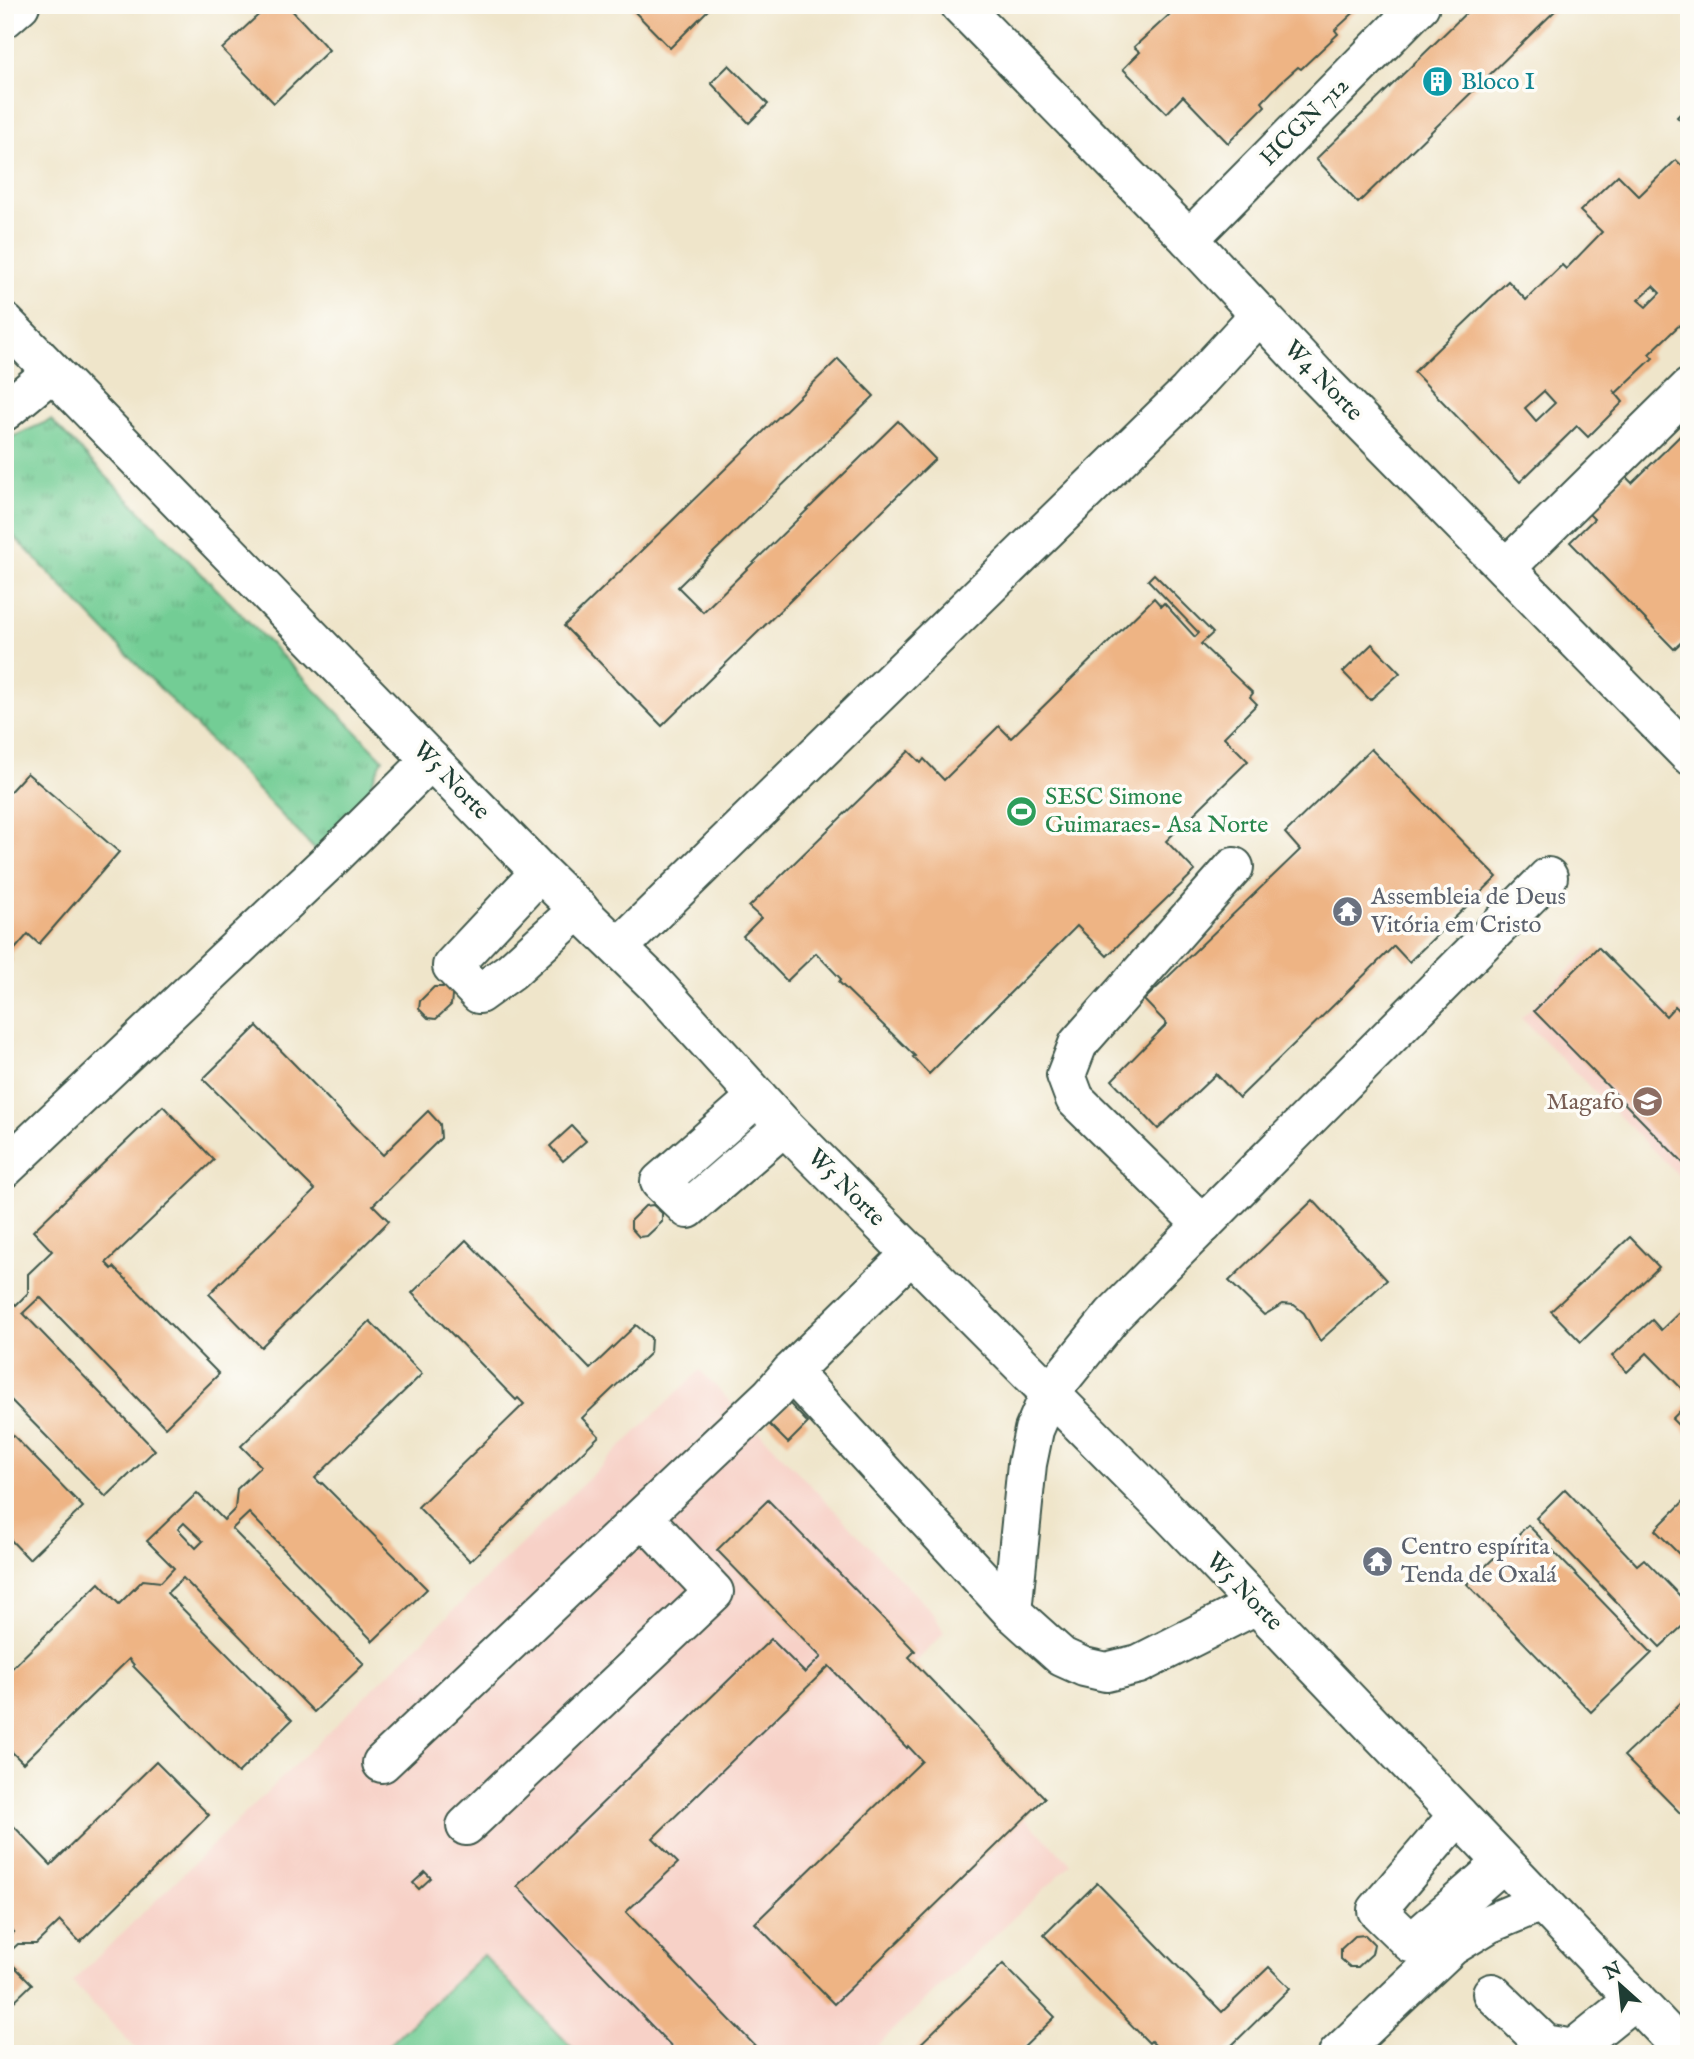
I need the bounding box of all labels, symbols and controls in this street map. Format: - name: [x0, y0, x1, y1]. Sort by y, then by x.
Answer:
- building icon: Bloco I: [1421, 65, 1455, 99]
- place label: Bloco I: [1461, 67, 1535, 98]
- street label: HCGN 712: [1254, 71, 1356, 173]
- street label: W4 Norte: [1277, 334, 1369, 428]
- street label: W5 Norte: [406, 735, 496, 827]
- place label: SESC Simone Guimaraes- Asa Norte: [1045, 782, 1268, 841]
- sports icon: SESC Simone Guimaraes- Asa Norte: [1005, 794, 1039, 828]
- place label: Assembleia de Deus Vitória em Cristo: [1370, 882, 1566, 941]
- temple icon: Assembleia de Deus Vitória em Cristo: [1331, 894, 1365, 928]
- school or university icon: Magafo: [1630, 1085, 1664, 1119]
- place label: Magafo: [1546, 1087, 1624, 1118]
- street label: W5 Norte: [800, 1142, 892, 1234]
- place label: Centro espírita Tenda de Oxalá: [1401, 1532, 1557, 1591]
- temple icon: Centro espírita Tenda de Oxalá: [1361, 1544, 1395, 1578]
- street label: W5 Norte: [1199, 1546, 1289, 1638]
- north arrow: [1586, 1951, 1656, 2021]
- text: N: [1600, 1957, 1626, 1987]

